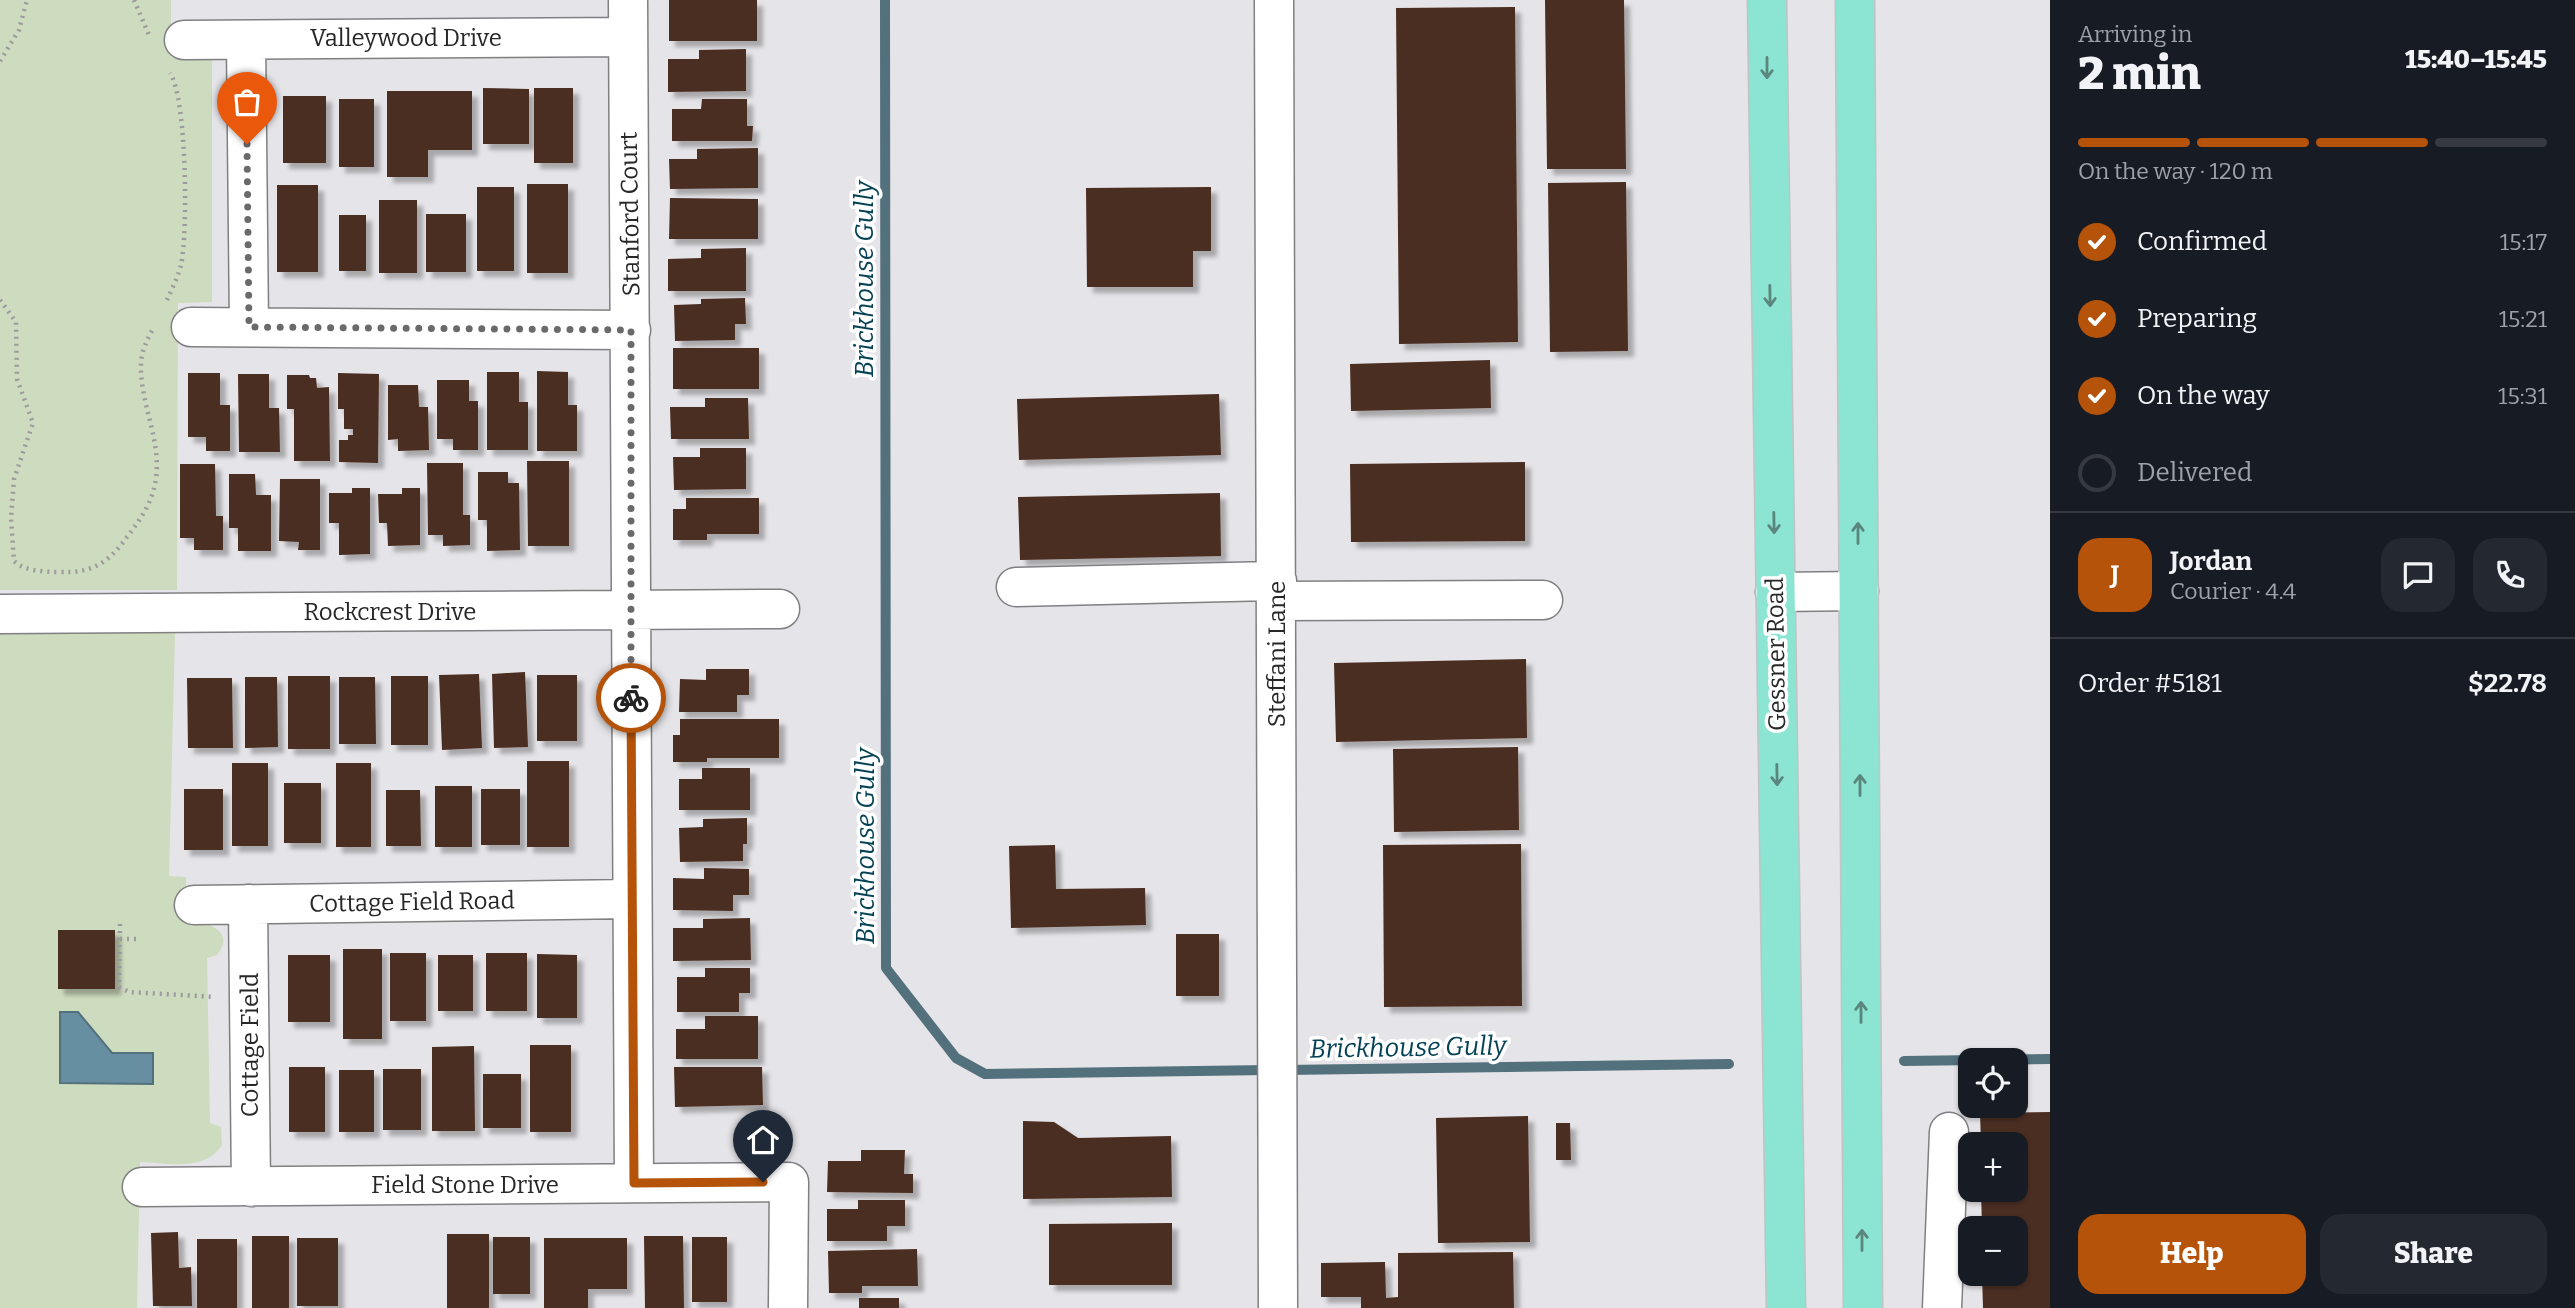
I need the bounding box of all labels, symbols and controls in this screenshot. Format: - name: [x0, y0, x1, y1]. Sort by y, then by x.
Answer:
- text: Arriving in: [2078, 20, 2192, 48]
- street label: Valleywood Drive: [310, 24, 502, 52]
- text: 15:40–15:45: [2405, 44, 2547, 75]
- text: 2 min: [2078, 46, 2201, 101]
- one-way arrow: [1760, 56, 1774, 79]
- pin: [217, 72, 277, 144]
- icon: bag: [228, 83, 266, 121]
- street label: Stanford Court: [615, 131, 645, 297]
- text: On the way · 120 m: [2078, 157, 2273, 185]
- water label: Brickhouse Gully: [849, 179, 880, 377]
- icon: check: [2078, 223, 2116, 261]
- text: Confirmed: [2137, 226, 2267, 257]
- text: 15:17: [2500, 228, 2547, 256]
- one-way arrow: [1763, 284, 1777, 307]
- icon: check: [2078, 300, 2116, 338]
- text: Preparing: [2137, 303, 2257, 334]
- text: 15:21: [2499, 305, 2547, 333]
- icon: check: [2078, 377, 2116, 415]
- text: On the way: [2137, 380, 2270, 411]
- text: 15:31: [2498, 382, 2547, 410]
- text: Delivered: [2137, 457, 2252, 488]
- one-way arrow: [1767, 511, 1780, 534]
- one-way arrow: [1851, 522, 1865, 545]
- button: chat: [2381, 538, 2455, 612]
- button: phone: [2473, 538, 2547, 612]
- text: Jordan: [2170, 546, 2252, 577]
- text: J: [2111, 560, 2119, 591]
- street label: Gessner Road: [1761, 577, 1791, 731]
- text: Courier · 4.4: [2170, 577, 2296, 605]
- street label: Steffani Lane: [1263, 581, 1291, 727]
- street label: Rockcrest Drive: [304, 598, 477, 626]
- courier: [596, 663, 666, 733]
- text: Order #5181: [2078, 668, 2222, 699]
- text: $22.78: [2468, 668, 2547, 699]
- icon: bike: [612, 679, 650, 717]
- water label: Brickhouse Gully: [850, 746, 881, 944]
- one-way arrow: [1771, 763, 1784, 786]
- one-way arrow: [1853, 774, 1867, 797]
- street label: Cottage Field Road: [309, 886, 515, 918]
- street label: Cottage Field: [236, 973, 264, 1117]
- one-way arrow: [1854, 1001, 1868, 1024]
- water label: Brickhouse Gully: [1309, 1030, 1508, 1065]
- map controls: [1958, 1048, 2028, 1286]
- button: locate: [1958, 1048, 2028, 1118]
- pin: [733, 1110, 793, 1182]
- icon: home: [744, 1121, 782, 1159]
- button: +: [1958, 1132, 2028, 1202]
- street label: Field Stone Drive: [371, 1171, 559, 1199]
- button: Help: [2078, 1214, 2306, 1294]
- button: Share: [2320, 1214, 2547, 1294]
- button: −: [1958, 1216, 2028, 1286]
- one-way arrow: [1855, 1229, 1869, 1252]

